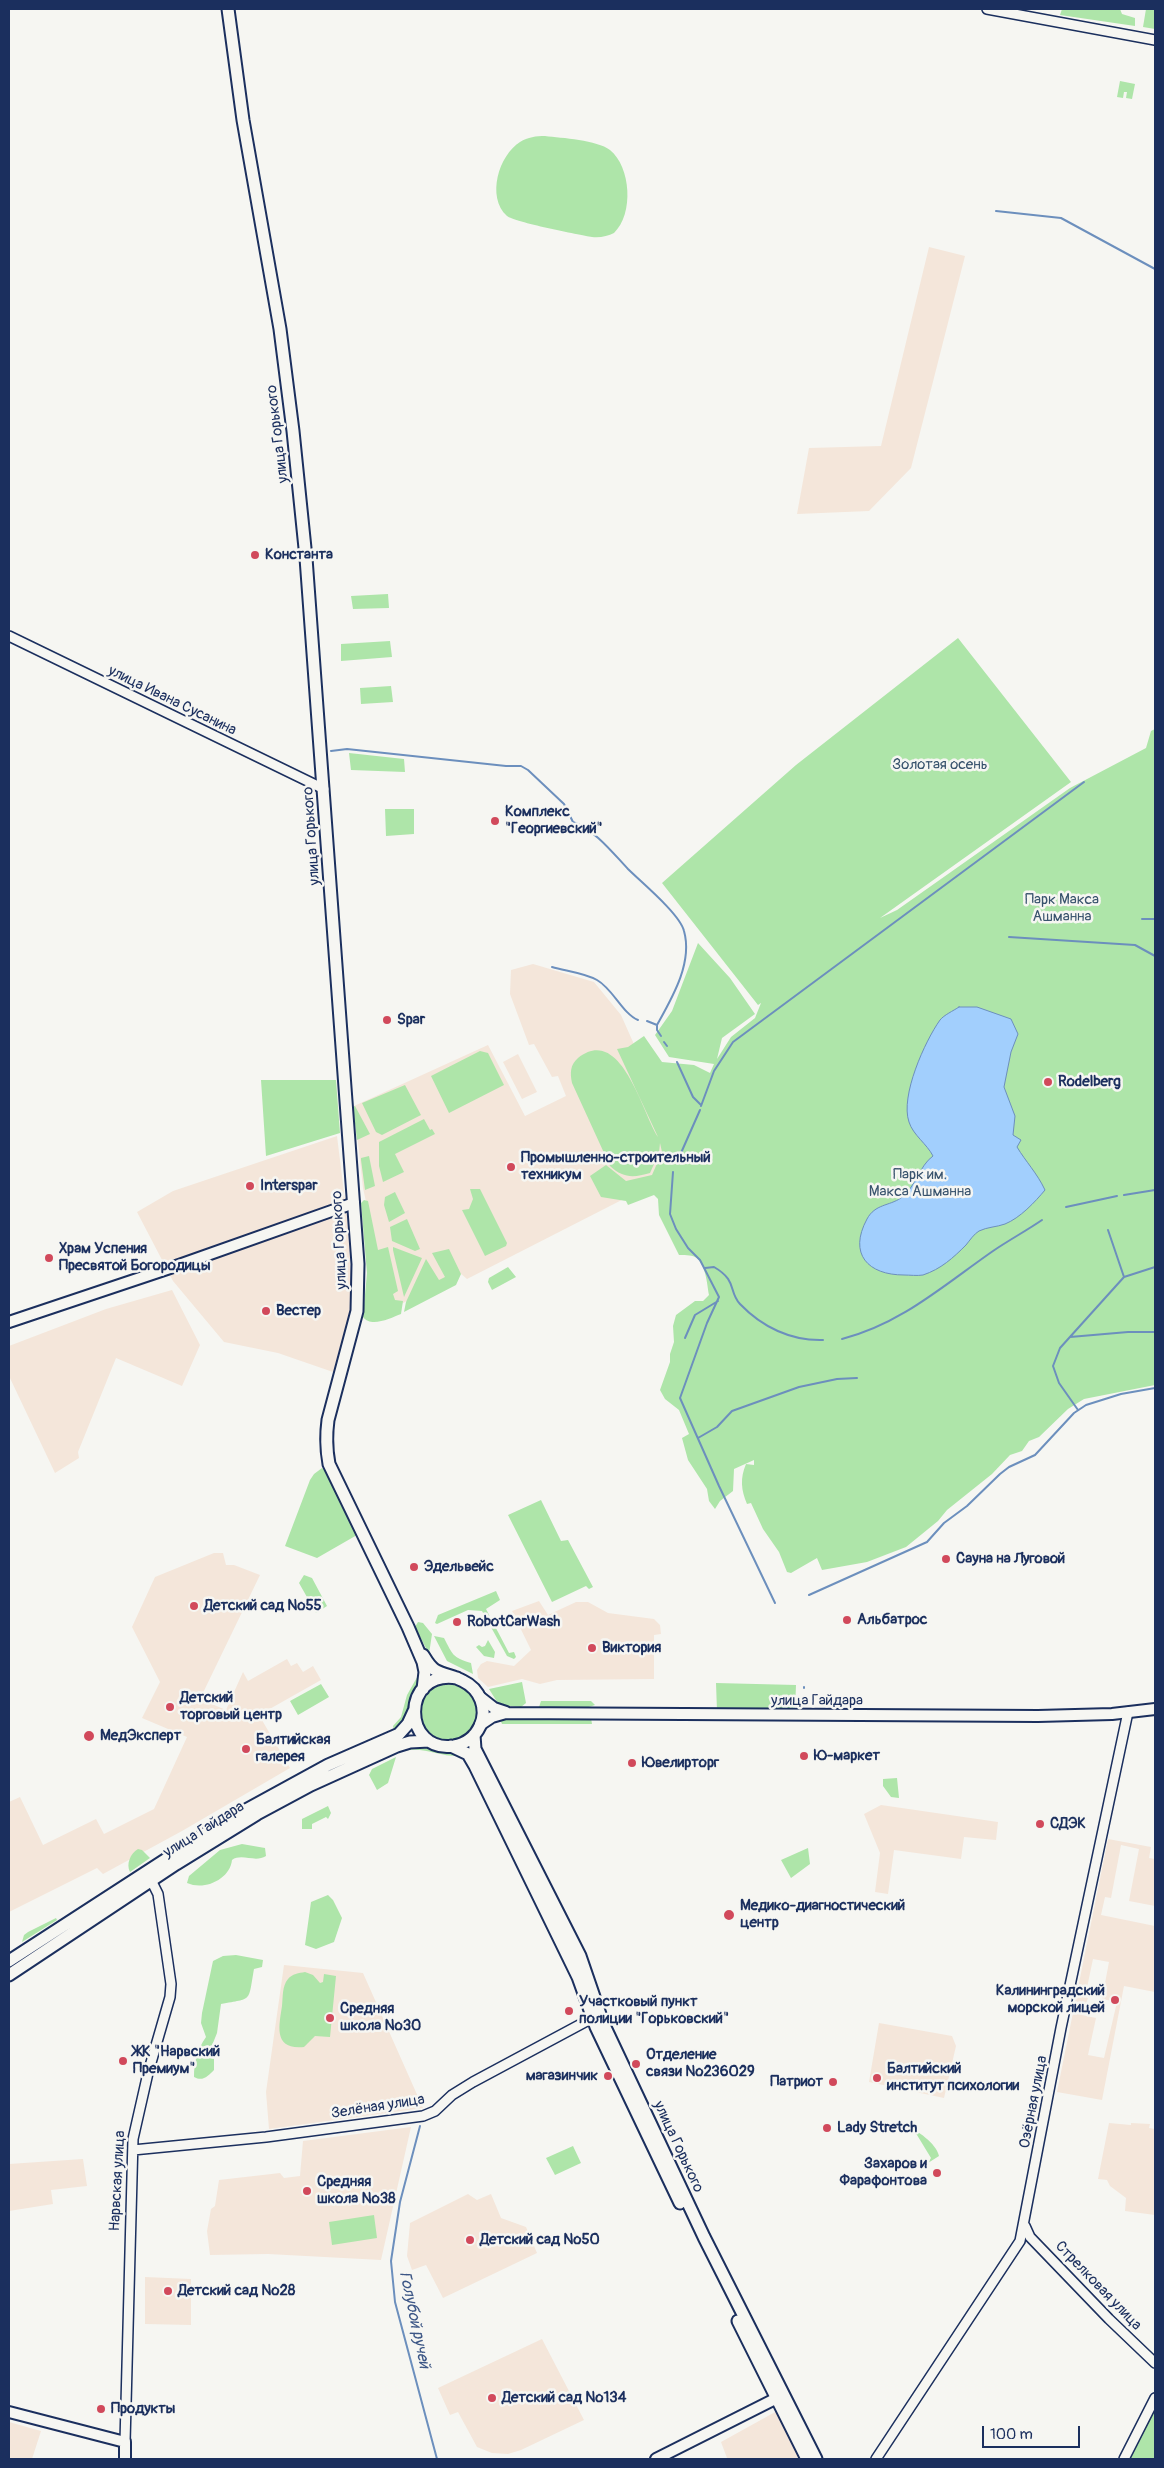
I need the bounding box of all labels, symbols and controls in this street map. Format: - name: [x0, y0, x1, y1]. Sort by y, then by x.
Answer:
- street label: улица Горького: [263, 384, 293, 484]
- place label: Константа: [265, 546, 333, 564]
- marker: Константа: [249, 549, 261, 561]
- street label: улица Ивана Сусанина: [105, 662, 239, 740]
- park label: Золотая осень: [892, 756, 988, 774]
- street label: улица Горького: [300, 786, 324, 886]
- place label: Комплекс "Георгиевский": [505, 803, 603, 838]
- marker: Комплекс "Георгиевский": [489, 815, 501, 827]
- park label: Парк Макса Ашманна: [1025, 891, 1099, 926]
- place label: Spar: [397, 1011, 425, 1029]
- marker: Spar: [381, 1014, 393, 1026]
- place label: Rodelberg: [1058, 1073, 1121, 1091]
- marker: Rodelberg: [1042, 1076, 1054, 1088]
- place label: Промышленно-строительный техникум: [521, 1149, 711, 1184]
- marker: Промышленно-строительный техникум: [505, 1161, 517, 1173]
- park label: Парк им. Макса Ашманна: [869, 1166, 971, 1201]
- place label: Interspar: [260, 1177, 317, 1195]
- marker: Interspar: [244, 1180, 256, 1192]
- street label: улица Горького: [328, 1190, 352, 1290]
- place label: Храм Успения Пресвятой Богородицы: [59, 1240, 211, 1275]
- marker: Храм Успения Пресвятой Богородицы: [43, 1252, 55, 1264]
- place label: Вестер: [276, 1302, 321, 1320]
- marker: Вестер: [260, 1305, 272, 1317]
- place label: Сауна на Луговой: [956, 1550, 1065, 1568]
- marker: Сауна на Луговой: [940, 1553, 952, 1565]
- place label: Эдельвейс: [424, 1558, 494, 1576]
- marker: Эдельвейс: [408, 1561, 420, 1573]
- place label: Детский сад №55: [204, 1597, 322, 1615]
- marker: Детский сад №55: [188, 1600, 200, 1612]
- place label: Альбатрос: [857, 1611, 927, 1629]
- place label: RobotCarWash: [467, 1613, 560, 1631]
- marker: Альбатрос: [841, 1614, 853, 1626]
- marker: RobotCarWash: [451, 1616, 463, 1628]
- place label: Виктория: [602, 1639, 661, 1657]
- marker: Виктория: [586, 1642, 598, 1654]
- place label: Детский торговый центр: [180, 1689, 282, 1724]
- street label: улица Гайдара: [771, 1692, 863, 1710]
- marker: Детский торговый центр: [164, 1701, 176, 1713]
- place label: МедЭксперт: [100, 1727, 181, 1745]
- marker: МедЭксперт: [82, 1729, 96, 1743]
- place label: Балтийская галерея: [256, 1731, 331, 1766]
- marker: Балтийская галерея: [240, 1743, 252, 1755]
- place label: Ю-маркет: [814, 1747, 880, 1765]
- marker: Ю-маркет: [798, 1750, 810, 1762]
- place label: Ювелирторг: [642, 1754, 719, 1772]
- marker: Ювелирторг: [626, 1757, 638, 1769]
- street label: улица Гайдара: [160, 1798, 248, 1862]
- place label: СДЭК: [1050, 1815, 1086, 1833]
- marker: СДЭК: [1034, 1818, 1046, 1830]
- place label: Медико-диагностический центр: [740, 1897, 905, 1932]
- marker: Медико-диагностический центр: [722, 1908, 736, 1922]
- place label: Калининградский морской лицей: [996, 1982, 1105, 2017]
- place label: Участковый пункт полиции "Горьковский": [579, 1993, 729, 2028]
- marker: Калининградский морской лицей: [1109, 1994, 1121, 2006]
- place label: Средняя школа №30: [340, 2000, 421, 2035]
- marker: Участковый пункт полиции "Горьковский": [563, 2005, 575, 2017]
- marker: Средняя школа №30: [324, 2012, 336, 2024]
- place label: ЖК "Нарвский Премиум": [133, 2043, 220, 2078]
- place label: Отделение связи №236029: [646, 2046, 755, 2081]
- street label: Озёрная улица: [1016, 2054, 1052, 2150]
- marker: ЖК "Нарвский Премиум": [117, 2055, 129, 2067]
- marker: Отделение связи №236029: [630, 2058, 642, 2070]
- place label: Балтийский институт психологии: [887, 2060, 1019, 2095]
- place label: магазинчик: [526, 2067, 598, 2085]
- marker: магазинчик: [602, 2070, 614, 2082]
- marker: Балтийский институт психологии: [871, 2072, 883, 2084]
- place label: Патриот: [770, 2073, 823, 2091]
- marker: Патриот: [827, 2076, 839, 2088]
- street label: Зелёная улица: [330, 2091, 426, 2123]
- street label: улица Горького: [649, 2098, 707, 2196]
- place label: Lady Stretch: [837, 2119, 917, 2137]
- marker: Lady Stretch: [821, 2122, 833, 2134]
- street label: Нарвская улица: [106, 2130, 130, 2232]
- place label: Захаров и Фарафонтова: [840, 2155, 927, 2190]
- marker: Захаров и Фарафонтова: [931, 2167, 943, 2179]
- place label: Средняя школа №38: [317, 2173, 396, 2208]
- marker: Средняя школа №38: [301, 2185, 313, 2197]
- place label: Детский сад №50: [480, 2231, 600, 2249]
- marker: Детский сад №50: [464, 2234, 476, 2246]
- street label: Стрелковая улица: [1051, 2238, 1145, 2334]
- water label: Голубой ручей: [394, 2270, 434, 2370]
- place label: Детский сад №28: [178, 2282, 295, 2300]
- marker: Детский сад №28: [162, 2285, 174, 2297]
- place label: Детский сад №134: [502, 2389, 626, 2407]
- marker: Детский сад №134: [486, 2392, 498, 2404]
- place label: Продукты: [111, 2400, 175, 2418]
- marker: Продукты: [95, 2403, 107, 2415]
- scale bar: [984, 2416, 1082, 2448]
- text: 100 m: [990, 2425, 1033, 2444]

